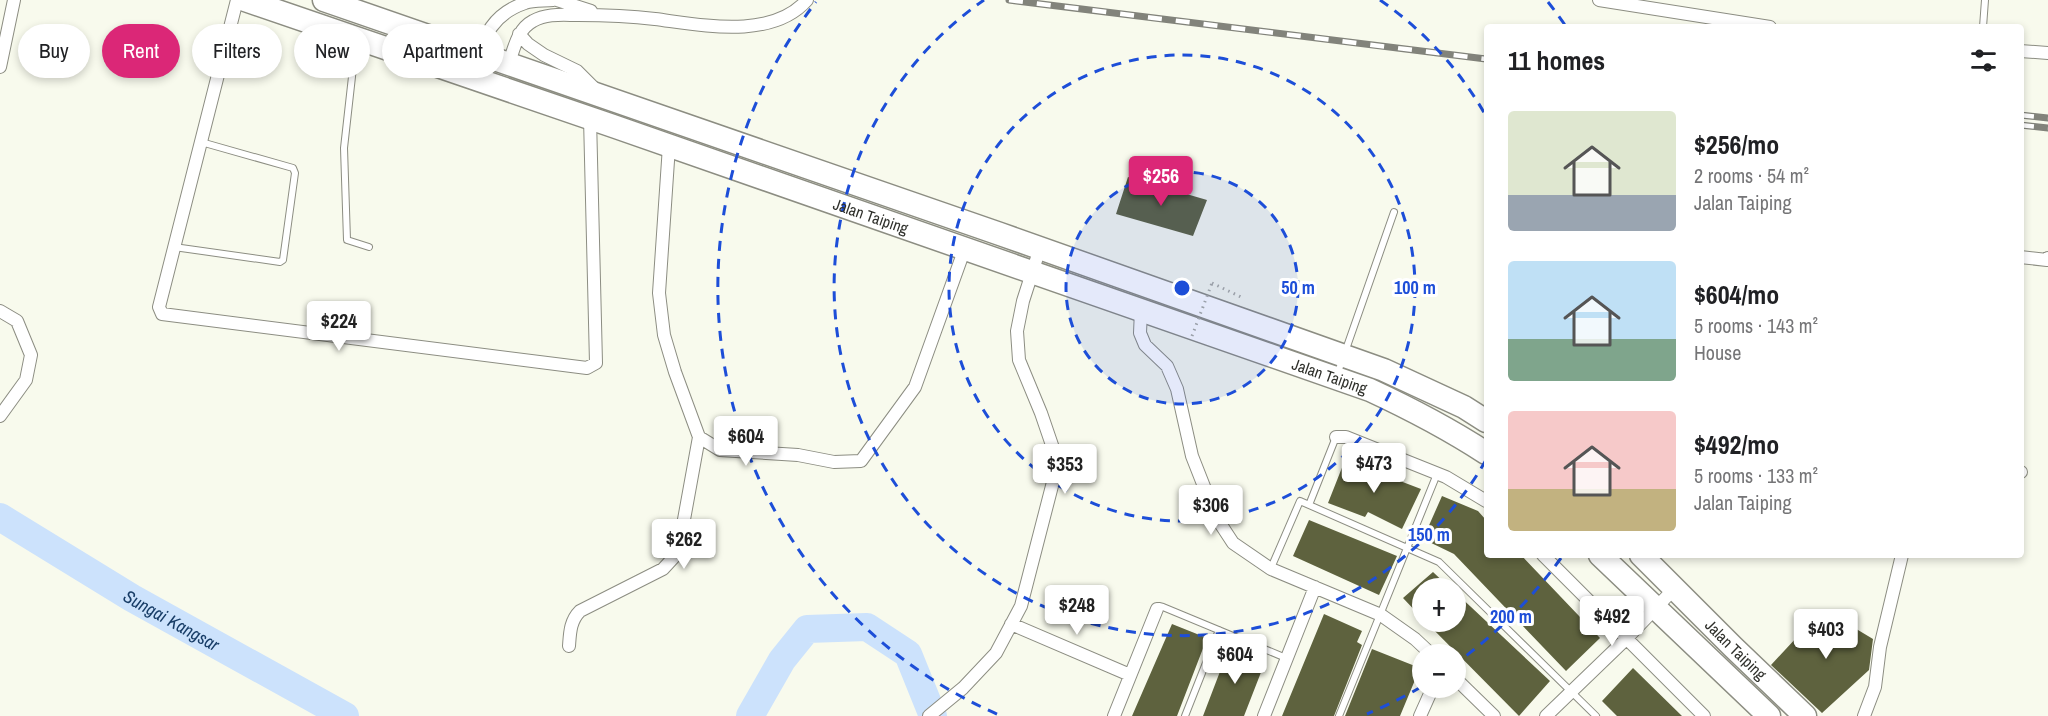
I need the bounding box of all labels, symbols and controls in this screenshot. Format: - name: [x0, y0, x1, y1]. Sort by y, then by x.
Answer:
- chip: Buy: [18, 24, 90, 78]
- chip: Rent: [102, 24, 180, 78]
- chip: Filters: [192, 24, 282, 78]
- chip: New: [294, 24, 370, 78]
- chip: Apartment: [382, 24, 504, 78]
- text: 11 homes: [1508, 43, 1605, 78]
- icon: filters: [1967, 44, 2000, 77]
- text: $256/mo: [1694, 127, 1779, 162]
- icon: home: [1556, 135, 1628, 207]
- pin: $256: [1125, 156, 1197, 207]
- text: $256: [1143, 162, 1179, 189]
- text: 2 rooms · 54 m²: [1694, 162, 1809, 189]
- text: Jalan Taiping: [1694, 189, 1792, 216]
- street label: Jalan Taiping: [830, 193, 912, 239]
- text: 50 m: [1281, 275, 1315, 300]
- text: 100 m: [1394, 275, 1436, 300]
- text: $604/mo: [1694, 277, 1779, 312]
- centre of rings: [1172, 278, 1192, 298]
- icon: home: [1556, 285, 1628, 357]
- pin: $224: [303, 301, 375, 352]
- text: $224: [321, 307, 357, 334]
- text: 5 rooms · 143 m²: [1694, 312, 1818, 339]
- text: House: [1694, 339, 1741, 366]
- street label: Jalan Taiping: [1289, 353, 1371, 399]
- pin: $604: [710, 416, 782, 467]
- text: $604: [728, 422, 764, 449]
- text: $492/mo: [1694, 427, 1779, 462]
- icon: home: [1556, 435, 1628, 507]
- pin: $473: [1338, 443, 1410, 494]
- pin: $353: [1029, 444, 1101, 495]
- text: $473: [1356, 449, 1392, 476]
- text: $353: [1047, 450, 1083, 477]
- text: 5 rooms · 133 m²: [1694, 462, 1818, 489]
- pin: $306: [1175, 485, 1247, 536]
- text: Jalan Taiping: [1694, 489, 1792, 516]
- text: $306: [1193, 491, 1229, 518]
- pin: $262: [648, 519, 720, 570]
- text: 150 m: [1408, 522, 1450, 547]
- text: $262: [666, 525, 702, 552]
- map controls: [1412, 578, 1466, 698]
- button: +: [1412, 578, 1466, 632]
- water label: Sungai Kangsar: [119, 583, 225, 657]
- pin: $248: [1041, 585, 1113, 636]
- text: $248: [1059, 591, 1095, 618]
- pin: $492: [1576, 596, 1648, 647]
- text: $492: [1594, 602, 1630, 629]
- text: 200 m: [1490, 604, 1532, 629]
- pin: $403: [1790, 609, 1862, 660]
- street label: Jalan Taiping: [1700, 614, 1772, 685]
- text: $403: [1808, 615, 1844, 642]
- pin: $604: [1199, 634, 1271, 685]
- text: $604: [1217, 640, 1253, 667]
- button: −: [1412, 644, 1466, 698]

